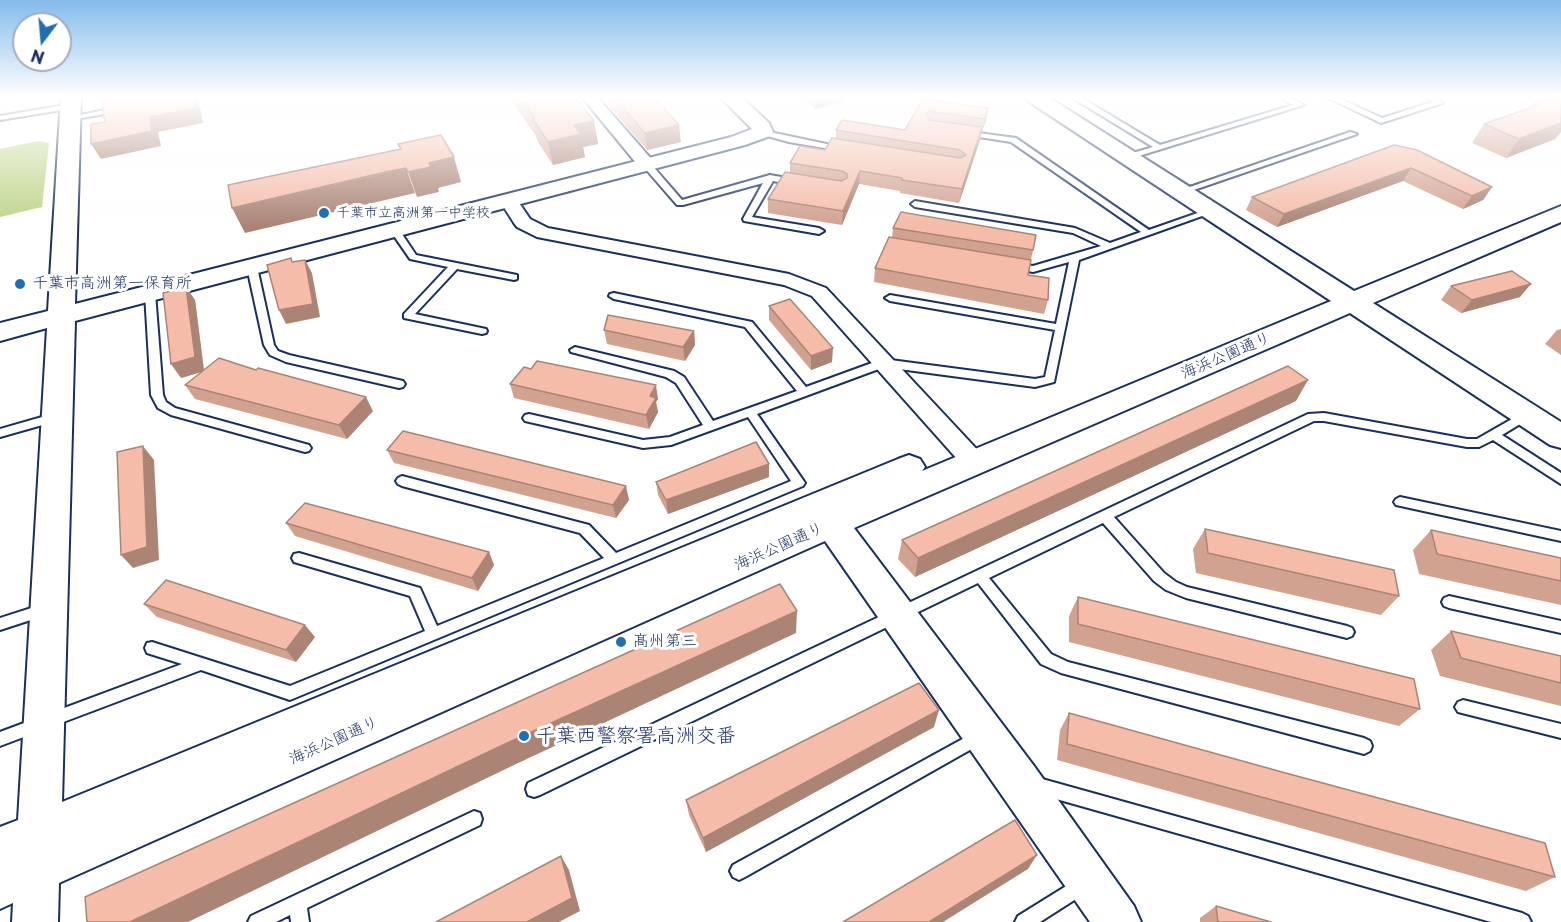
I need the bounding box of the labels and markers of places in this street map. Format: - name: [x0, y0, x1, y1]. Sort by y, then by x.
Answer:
- place label: 千葉市立高洲第一中学校: [336, 205, 490, 221]
- marker: 千葉市立高洲第一中学校: [317, 206, 331, 220]
- place label: 千葉市高洲第一保育所: [32, 274, 192, 294]
- marker: 千葉市高洲第一保育所: [13, 277, 27, 291]
- place label: 髙州第三: [633, 632, 697, 652]
- marker: 髙州第三: [614, 635, 628, 649]
- place label: 千葉西警察署高洲交番: [536, 724, 736, 748]
- marker: 千葉西警察署高洲交番: [517, 729, 531, 743]

